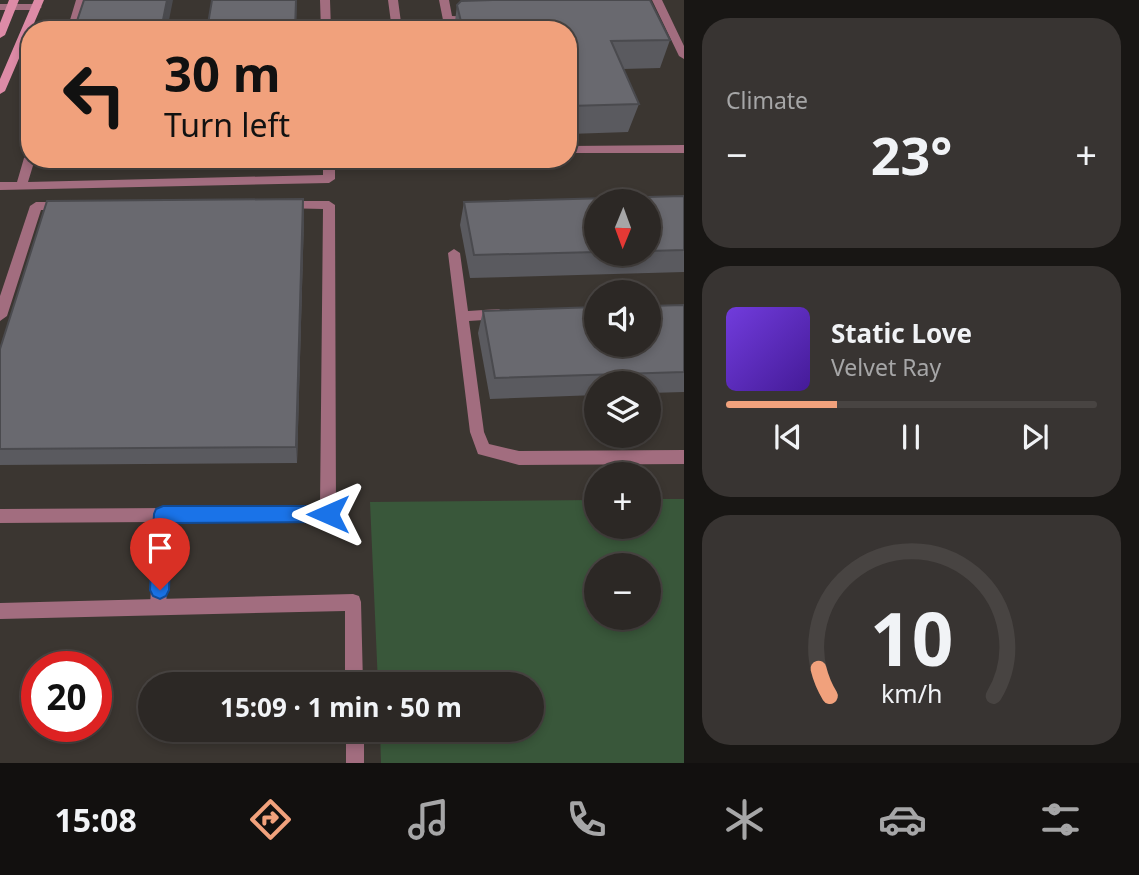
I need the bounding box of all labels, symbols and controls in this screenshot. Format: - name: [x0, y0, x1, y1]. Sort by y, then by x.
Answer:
- text: 30 m: [164, 40, 281, 106]
- icon: left: [49, 49, 140, 140]
- text: Climate: [726, 84, 808, 116]
- text: Turn left: [164, 103, 290, 146]
- text: 23°: [871, 119, 952, 190]
- text: −: [726, 128, 748, 180]
- text: +: [1075, 128, 1097, 180]
- north arrow: [584, 189, 662, 266]
- map controls: [584, 189, 661, 630]
- button: sound: [584, 280, 661, 357]
- text: Static Love: [831, 315, 972, 351]
- text: Velvet Ray: [831, 351, 941, 383]
- button: layers: [584, 371, 661, 448]
- icon: previous: [769, 418, 807, 456]
- icon: pause: [892, 418, 930, 456]
- icon: next: [1016, 418, 1054, 456]
- button: +: [584, 462, 661, 539]
- position arrow: [291, 477, 365, 551]
- pin: [130, 518, 190, 590]
- icon: arrive: [141, 529, 179, 567]
- button: −: [584, 553, 661, 630]
- text: 10: [870, 588, 953, 687]
- speed limit sign: 20: [21, 651, 112, 742]
- text: km/h: [881, 676, 942, 710]
- text: 15:09 · 1 min · 50 m: [220, 689, 462, 725]
- icon: directions: [246, 795, 295, 844]
- icon: music: [404, 795, 453, 844]
- icon: phone: [562, 795, 611, 844]
- icon: climate: [720, 795, 769, 844]
- icon: car: [878, 795, 927, 844]
- icon: filters: [1036, 795, 1085, 844]
- text: 15:08: [54, 798, 137, 841]

